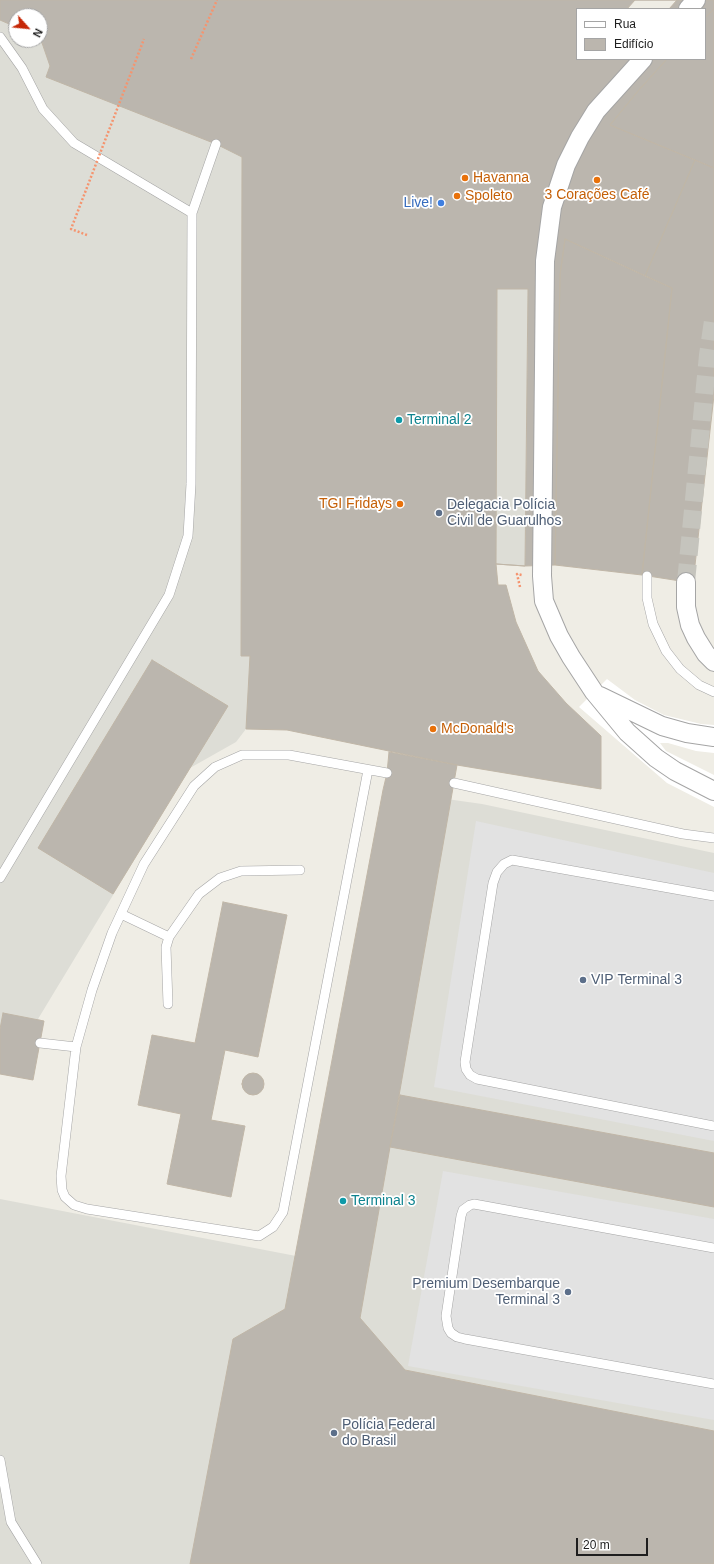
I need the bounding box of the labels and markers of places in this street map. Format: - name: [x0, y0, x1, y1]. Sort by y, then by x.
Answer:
- place label: Havanna: [473, 170, 529, 186]
- marker: Havanna: [460, 173, 470, 183]
- marker: 3 Corações Café: [592, 175, 602, 185]
- place label: 3 Corações Café: [544, 187, 650, 203]
- place label: Spoleto: [465, 188, 512, 204]
- marker: Spoleto: [452, 191, 462, 201]
- place label: Live!: [403, 195, 433, 211]
- marker: Live!: [436, 198, 446, 208]
- place label: Terminal 2: [407, 412, 472, 428]
- marker: Terminal 2: [394, 415, 404, 425]
- place label: TGI Fridays: [319, 496, 392, 512]
- place label: Delegacia Polícia Civil de Guarulhos: [447, 497, 561, 530]
- marker: TGI Fridays: [395, 499, 405, 509]
- marker: Delegacia Polícia Civil de Guarulhos: [434, 508, 444, 518]
- place label: McDonald's: [441, 721, 514, 737]
- marker: McDonald's: [428, 724, 438, 734]
- place label: VIP Terminal 3: [591, 972, 682, 988]
- marker: VIP Terminal 3: [578, 975, 588, 985]
- place label: Terminal 3: [351, 1193, 416, 1209]
- marker: Terminal 3: [338, 1196, 348, 1206]
- place label: Premium Desembarque Terminal 3: [412, 1276, 560, 1308]
- marker: Premium Desembarque Terminal 3: [563, 1287, 573, 1297]
- place label: Polícia Federal do Brasil: [342, 1417, 435, 1450]
- marker: Polícia Federal do Brasil: [329, 1428, 339, 1438]

